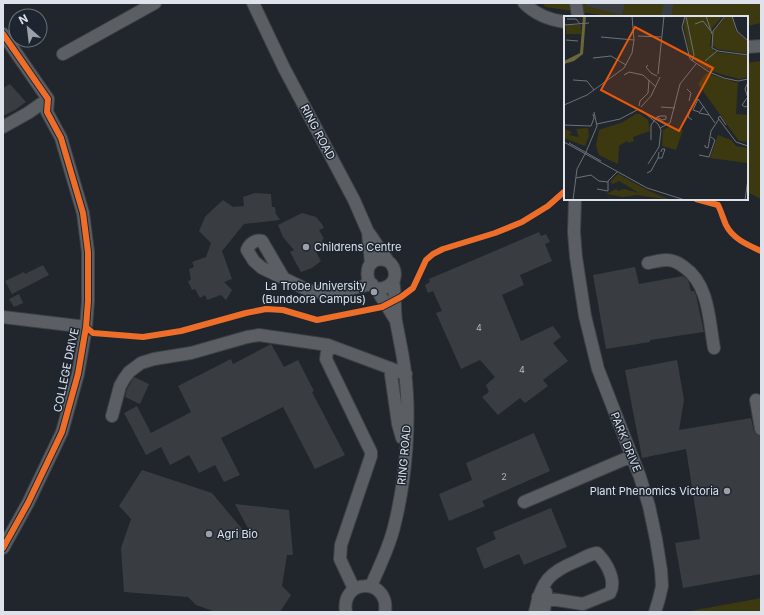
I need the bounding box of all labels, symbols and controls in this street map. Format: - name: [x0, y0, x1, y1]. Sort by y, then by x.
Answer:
- north arrow: [8, 8, 48, 48]
- text: N: [16, 11, 30, 27]
- inset map: [564, 16, 748, 200]
- street label: RING ROAD: [298, 102, 338, 162]
- place label: Childrens Centre: [314, 240, 401, 254]
- marker: Childrens Centre: [301, 242, 311, 252]
- place label: La Trobe University (Bundoora Campus): [262, 279, 366, 306]
- marker: La Trobe University (Bundoora Campus): [369, 287, 379, 297]
- house number: 4: [476, 322, 482, 333]
- street label: COLLEGE DRIVE: [50, 327, 82, 413]
- house number: 4: [519, 364, 525, 375]
- street label: PARK DRIVE: [608, 410, 644, 474]
- street label: RING ROAD: [394, 424, 414, 486]
- house number: 2: [501, 471, 507, 482]
- place label: Plant Phenomics Victoria: [590, 484, 719, 498]
- marker: Plant Phenomics Victoria: [722, 486, 732, 496]
- place label: Agri Bio: [217, 527, 258, 541]
- marker: Agri Bio: [204, 529, 214, 539]

